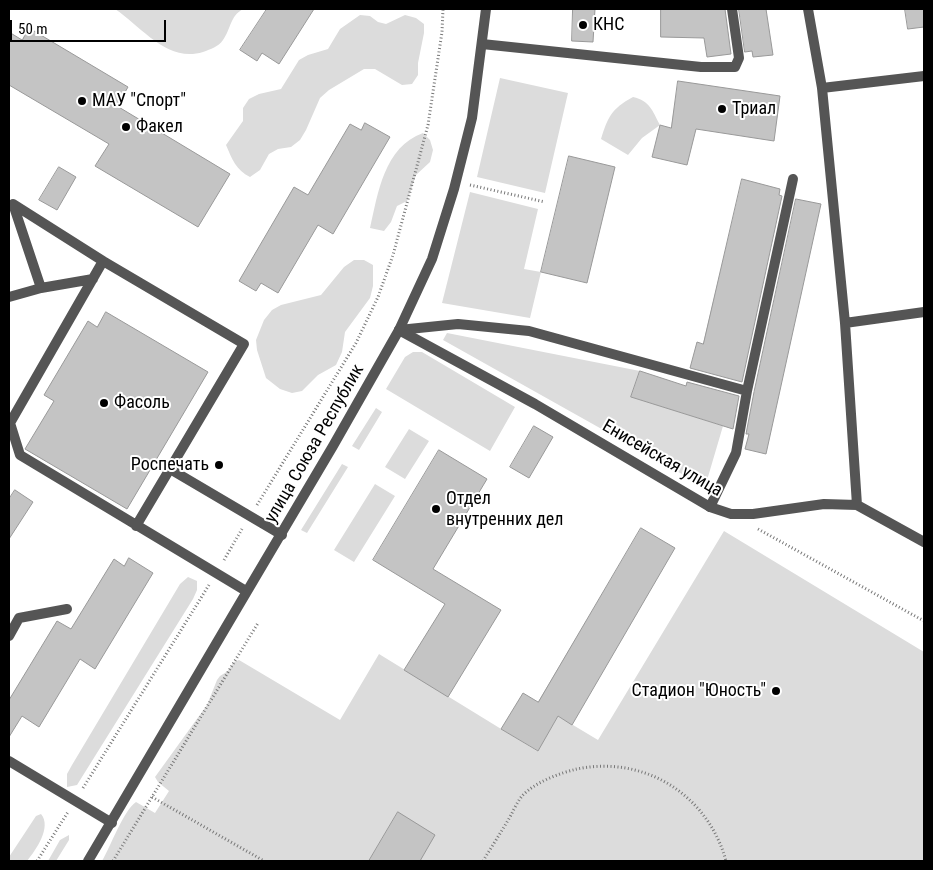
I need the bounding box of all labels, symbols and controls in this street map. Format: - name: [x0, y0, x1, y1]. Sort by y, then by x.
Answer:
- scale bar: [12, 10, 169, 42]
- place label: КНС: [593, 14, 624, 36]
- marker: КНС: [577, 19, 589, 31]
- text: 50 m: [18, 20, 48, 38]
- place label: МАУ "Спорт": [92, 90, 186, 112]
- marker: МАУ "Спорт": [76, 95, 88, 107]
- place label: Триал: [732, 98, 776, 120]
- marker: Триал: [716, 103, 728, 115]
- place label: Факел: [136, 116, 183, 138]
- marker: Факел: [120, 121, 132, 133]
- street label: улица Союза Республик: [261, 361, 369, 527]
- place label: Фасоль: [114, 392, 170, 414]
- marker: Фасоль: [98, 397, 110, 409]
- street label: Енисейская улица: [598, 416, 726, 502]
- place label: Роспечать: [131, 454, 209, 476]
- marker: Роспечать: [213, 459, 225, 471]
- place label: Отдел внутренних дел: [446, 488, 563, 530]
- marker: Отдел внутренних дел: [430, 503, 442, 515]
- place label: Стадион "Юность": [632, 680, 766, 702]
- marker: Стадион "Юность": [770, 685, 782, 697]

